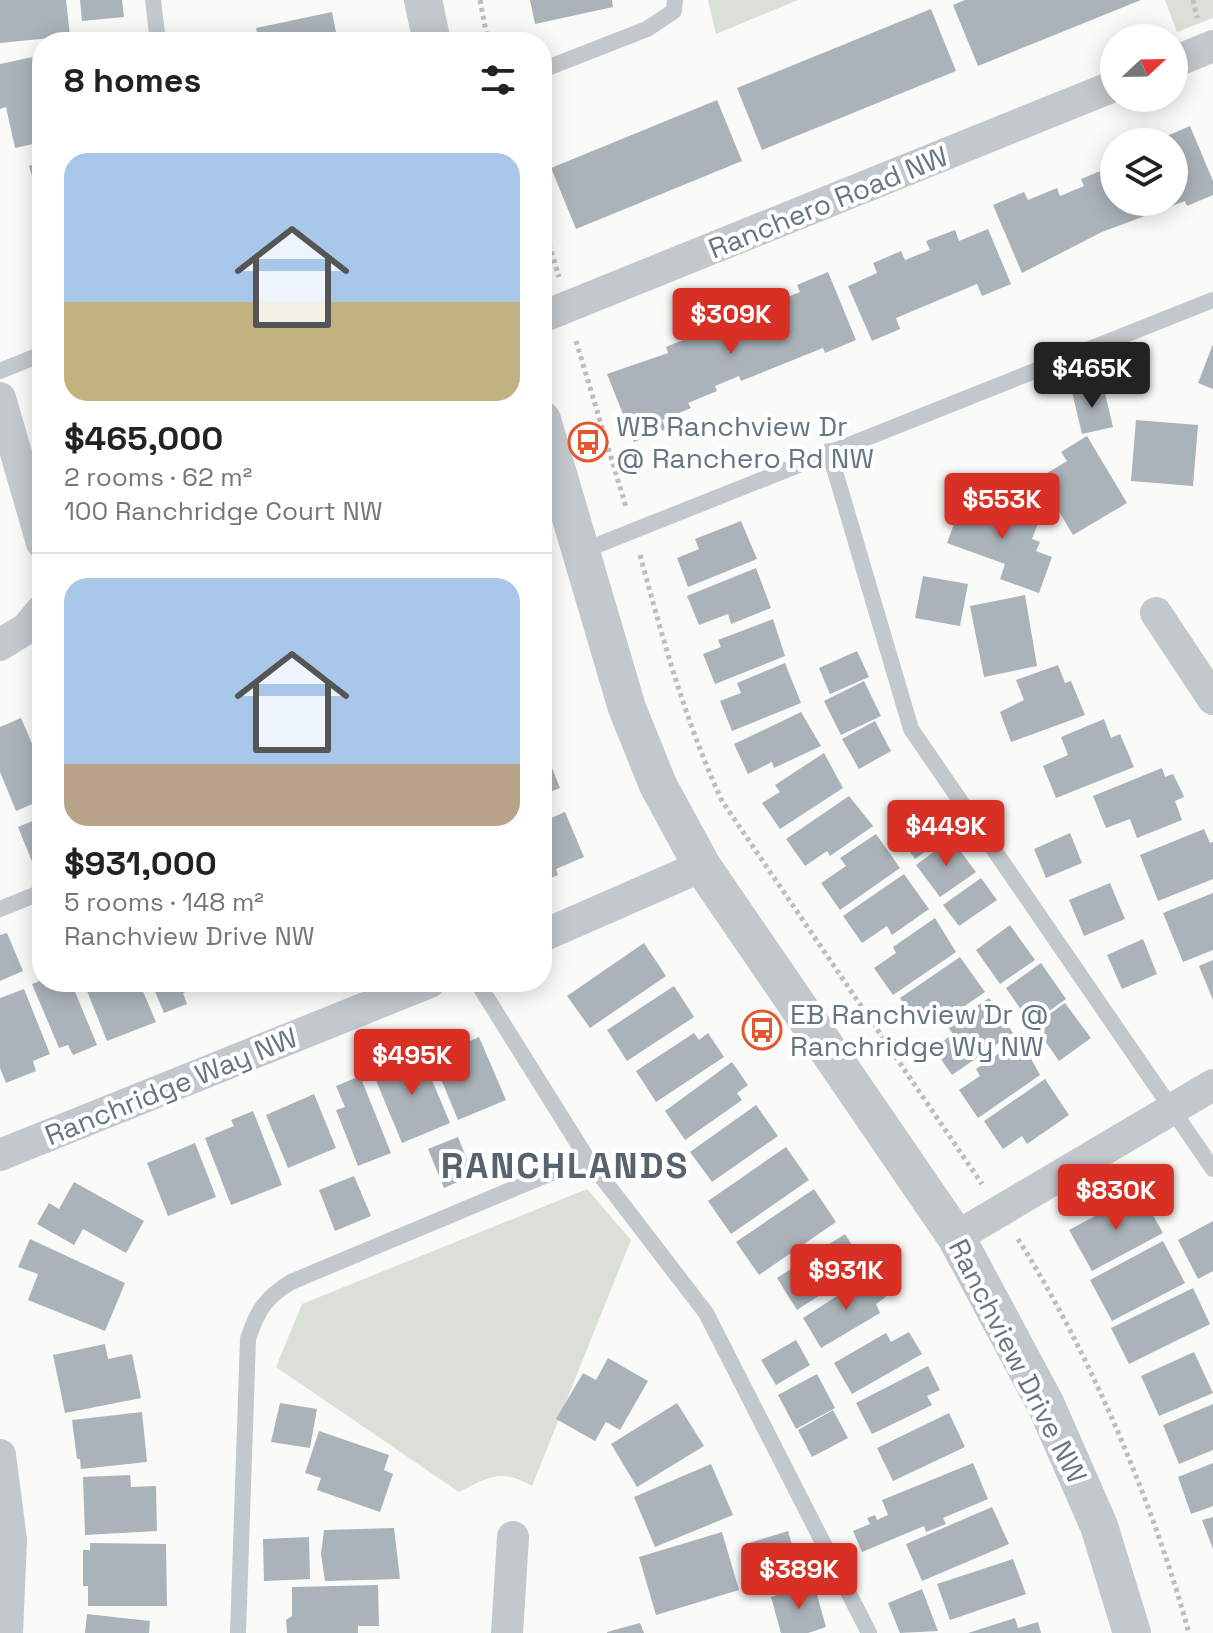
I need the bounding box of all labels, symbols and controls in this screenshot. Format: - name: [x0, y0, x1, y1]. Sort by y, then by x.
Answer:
- north arrow: [1100, 24, 1188, 112]
- map controls: [1100, 24, 1188, 216]
- icon: filters: [476, 58, 520, 102]
- text: 8 homes: [64, 59, 201, 102]
- button: layers: [1100, 128, 1188, 216]
- street label: Ranchero Road NW: [703, 138, 953, 266]
- icon: home: [220, 205, 364, 349]
- pin: $309K: [675, 288, 787, 356]
- text: $309K: [691, 297, 771, 331]
- pin: $465K: [1036, 342, 1148, 410]
- text: $465K: [1052, 351, 1132, 385]
- place label: WB Ranchview Dr @ Ranchero Rd NW: [616, 408, 874, 476]
- text: $465,000: [64, 417, 223, 460]
- bus stop icon: WB Ranchview Dr @ Ranchero Rd NW: [567, 421, 609, 463]
- text: 2 rooms · 62 m²: [64, 460, 252, 494]
- pin: $553K: [946, 473, 1058, 541]
- text: $553K: [962, 482, 1042, 516]
- text: 100 Ranchridge Court NW: [64, 494, 382, 528]
- icon: home: [220, 630, 364, 774]
- pin: $449K: [890, 800, 1002, 868]
- text: $449K: [905, 809, 987, 843]
- text: $931,000: [64, 842, 217, 885]
- text: 5 rooms · 148 m²: [64, 885, 264, 919]
- text: Ranchview Drive NW: [64, 919, 314, 953]
- place label: EB Ranchview Dr @ Ranchridge Wy NW: [790, 996, 1049, 1064]
- bus stop icon: EB Ranchview Dr @ Ranchridge Wy NW: [741, 1009, 783, 1051]
- street label: Ranchridge Way NW: [39, 1019, 303, 1153]
- pin: $495K: [356, 1029, 468, 1097]
- text: $495K: [372, 1038, 452, 1072]
- district label: RANCHLANDS: [441, 1143, 689, 1189]
- pin: $830K: [1060, 1164, 1172, 1232]
- text: $830K: [1076, 1173, 1156, 1207]
- street label: Ranchview Drive NW: [941, 1233, 1095, 1489]
- pin: $931K: [790, 1244, 902, 1312]
- text: $931K: [808, 1253, 884, 1287]
- pin: $389K: [743, 1543, 855, 1611]
- text: $389K: [759, 1552, 839, 1586]

